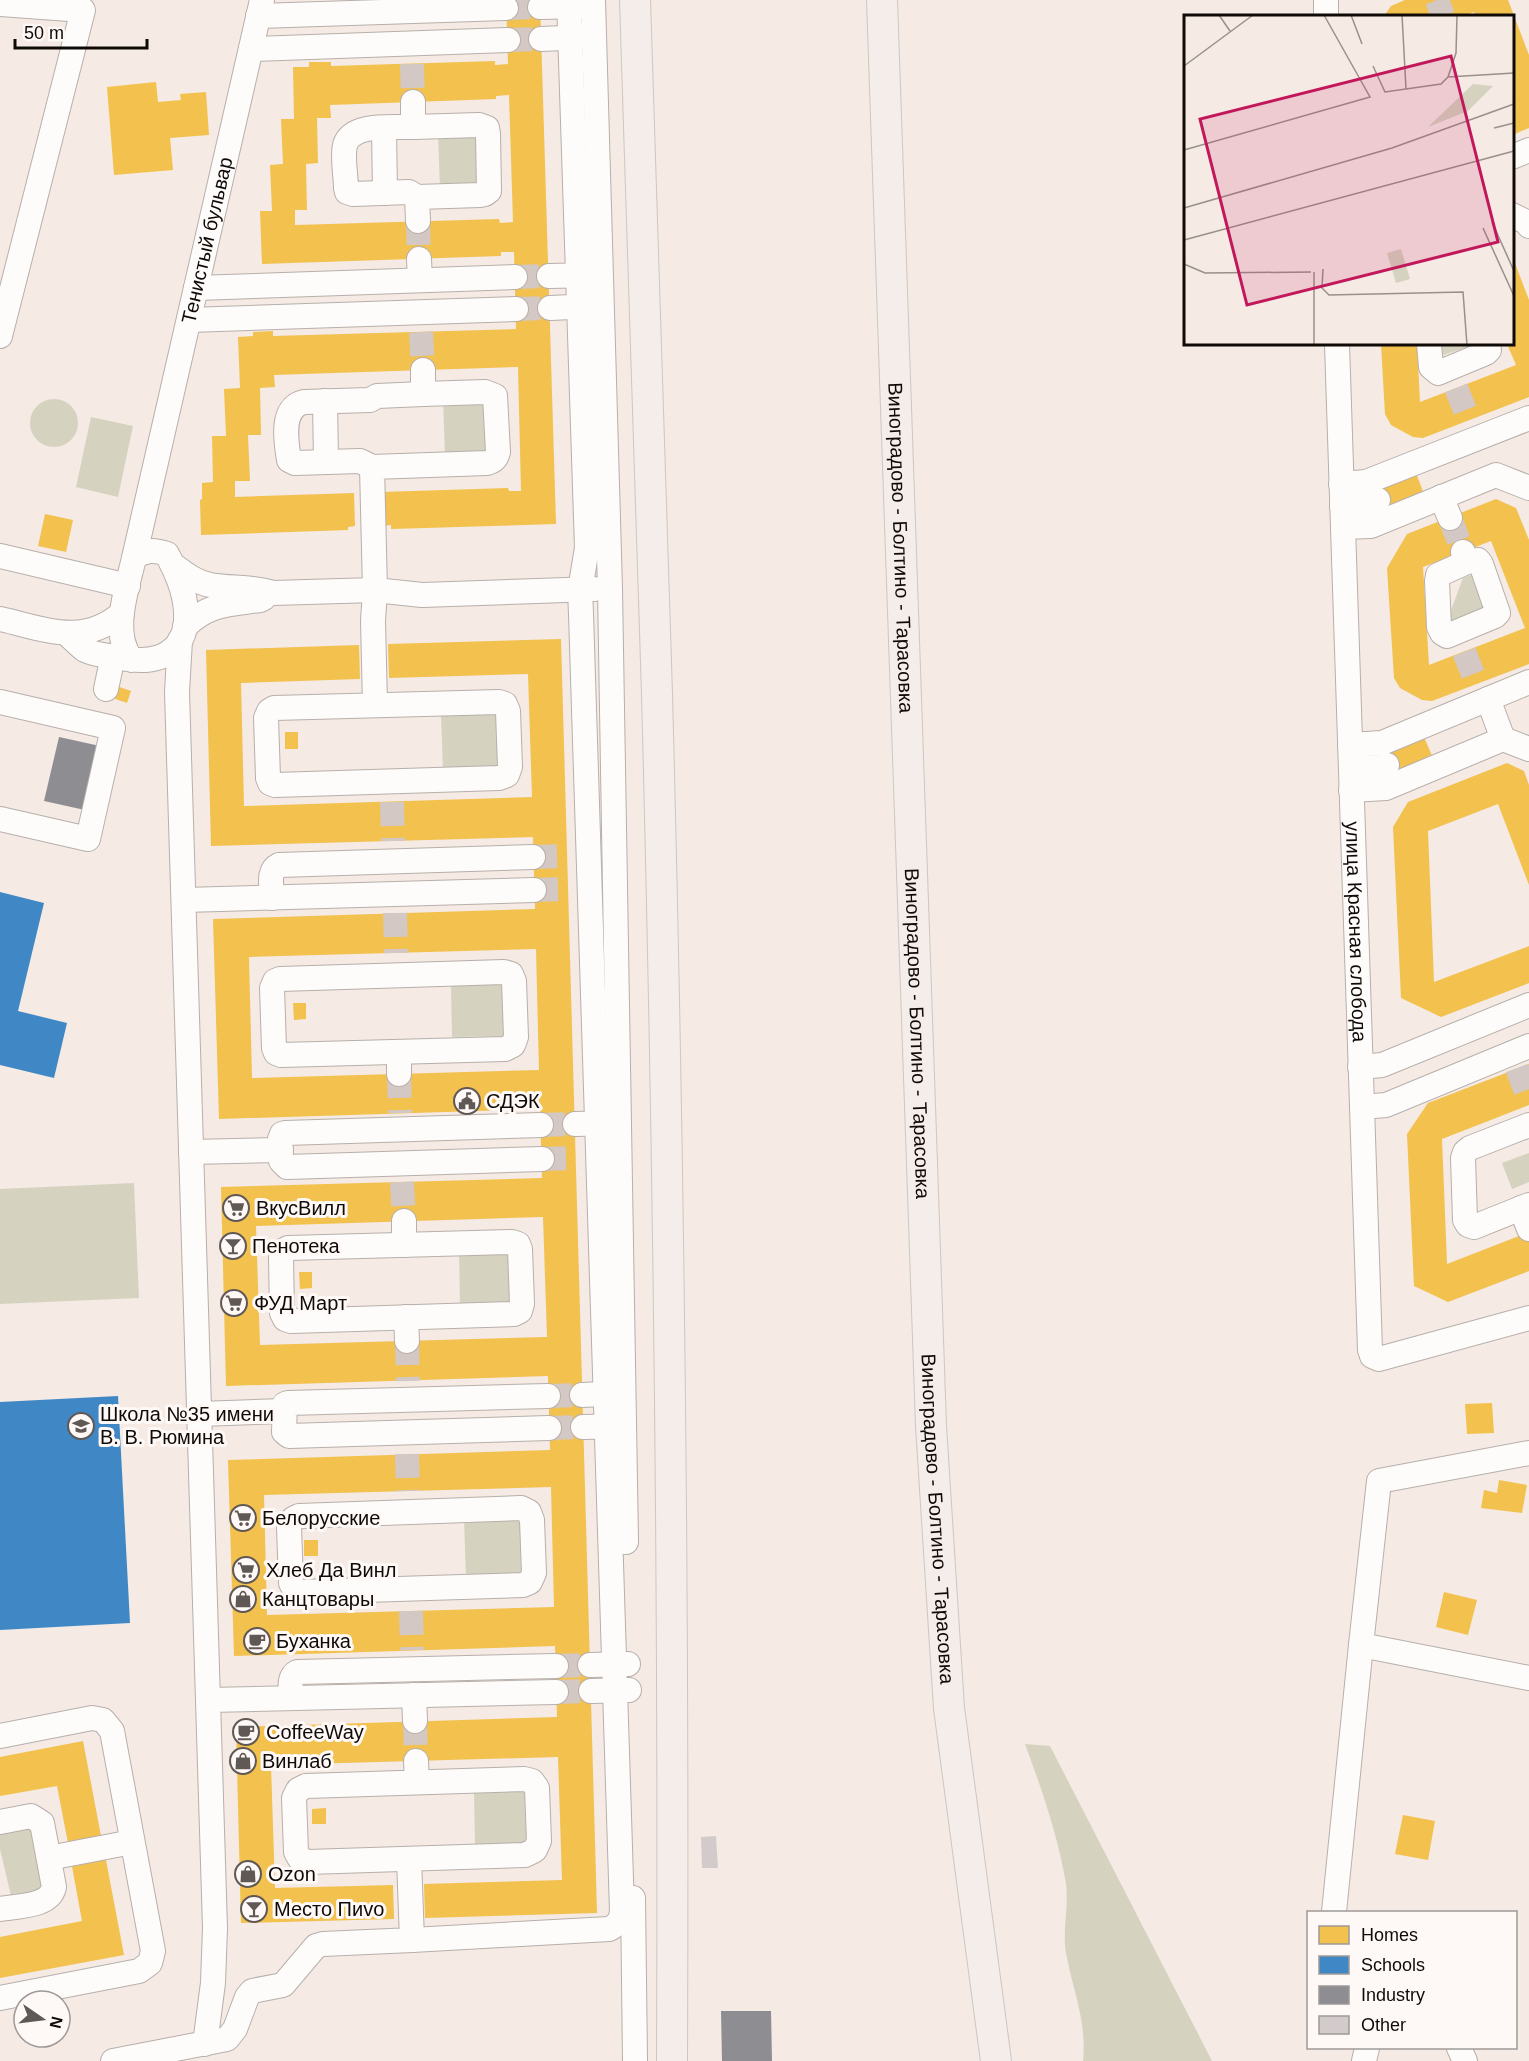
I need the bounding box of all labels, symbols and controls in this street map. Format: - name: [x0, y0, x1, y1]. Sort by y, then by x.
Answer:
- scale bar: [15, 12, 147, 50]
- inset map: [1184, 15, 1514, 345]
- text: 50 m: [24, 23, 64, 43]
- street label: Тенистый бульвар: [177, 155, 237, 326]
- street label: Виноградово - Болтино - Тарасовка: [884, 382, 918, 714]
- street label: улица Красная слобода: [1342, 821, 1371, 1043]
- street label: Виноградово - Болтино - Тарасовка: [901, 868, 934, 1200]
- public building icon: СДЭК: [452, 1086, 482, 1116]
- place label: СДЭК: [486, 1090, 540, 1112]
- supermarket icon: ВкусВилл: [221, 1193, 251, 1223]
- place label: ВкусВилл: [256, 1197, 346, 1219]
- bar icon: Пенотека: [218, 1231, 248, 1261]
- place label: Пенотека: [252, 1235, 340, 1257]
- supermarket icon: ФУД Март: [219, 1288, 249, 1318]
- place label: ФУД Март: [254, 1292, 347, 1314]
- street label: Виноградово - Болтино - Тарасовка: [918, 1353, 959, 1686]
- place label: Школа №35 имени В. В. Рюмина: [100, 1403, 274, 1448]
- school or university icon: Школа №35 имени В. В. Рюмина: [66, 1411, 96, 1441]
- supermarket icon: Белорусские: [228, 1503, 258, 1533]
- place label: Белорусские: [262, 1507, 380, 1529]
- supermarket icon: Хлеб Да Винл: [231, 1555, 261, 1585]
- place label: Хлеб Да Винл: [266, 1559, 396, 1581]
- shop icon: Канцтовары: [228, 1584, 258, 1614]
- place label: Канцтовары: [262, 1588, 374, 1610]
- cafe icon: Буханка: [242, 1626, 272, 1656]
- place label: Буханка: [276, 1630, 352, 1652]
- cafe icon: CoffeeWay: [231, 1717, 261, 1747]
- place label: CoffeeWay: [266, 1721, 364, 1743]
- shop icon: Винлаб: [228, 1746, 258, 1776]
- place label: Винлаб: [262, 1750, 332, 1772]
- shop icon: Ozon: [233, 1859, 263, 1889]
- place label: Ozon: [268, 1863, 316, 1885]
- bar icon: Место Пиvо: [239, 1894, 269, 1924]
- place label: Место Пиvо: [274, 1898, 384, 1920]
- legend: [1307, 1911, 1517, 2049]
- text: Homes: [1361, 1925, 1418, 1945]
- text: Schools: [1361, 1955, 1425, 1975]
- text: Industry: [1361, 1985, 1425, 2005]
- north arrow: [12, 1989, 72, 2049]
- text: N: [46, 2015, 66, 2030]
- text: Other: [1361, 2015, 1406, 2035]

